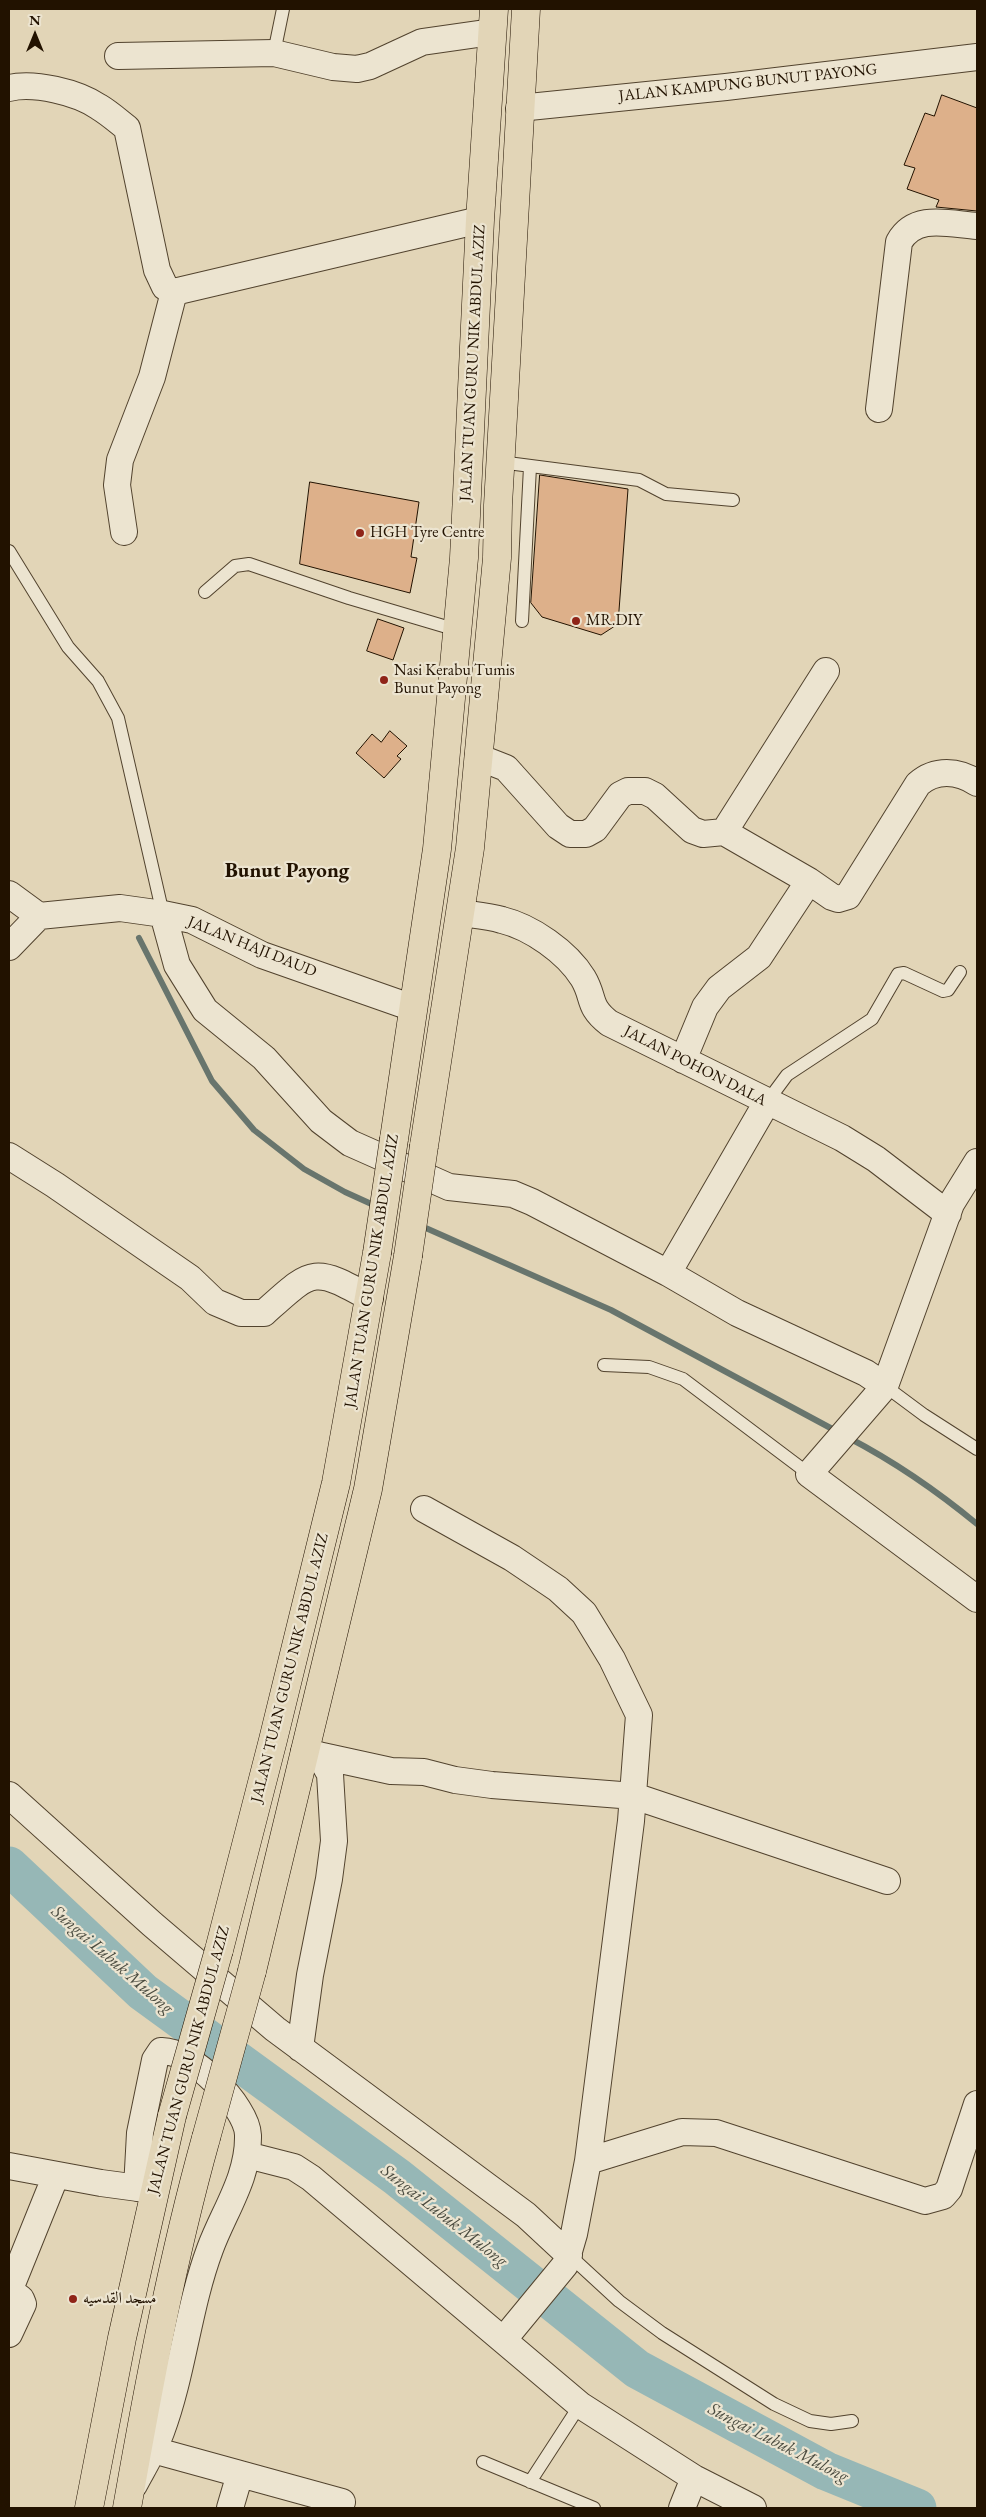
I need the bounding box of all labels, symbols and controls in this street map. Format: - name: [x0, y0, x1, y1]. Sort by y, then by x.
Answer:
- north arrow: [10, 10, 60, 60]
- text: N: [29, 11, 41, 29]
- street label: JALAN KAMPUNG BUNUT PAYONG: [618, 60, 878, 106]
- street label: JALAN TUAN GURU NIK ABDUL AZIZ: [456, 224, 490, 502]
- place label: HGH Tyre Centre: [370, 523, 484, 543]
- marker: HGH Tyre Centre: [354, 527, 366, 539]
- place label: MR.DIY: [586, 611, 642, 631]
- marker: MR.DIY: [570, 615, 582, 627]
- place label: Nasi Kerabu Tumis Bunut Payong: [394, 661, 515, 699]
- marker: Nasi Kerabu Tumis Bunut Payong: [378, 674, 390, 686]
- district label: Bunut Payong: [225, 858, 349, 884]
- street label: JALAN HAJI DAUD: [185, 912, 319, 982]
- street label: JALAN POHON DALA: [620, 1022, 770, 1110]
- street label: JALAN TUAN GURU NIK ABDUL AZIZ: [341, 1133, 403, 1409]
- street label: JALAN TUAN GURU NIK ABDUL AZIZ: [247, 1531, 333, 1805]
- water label: Sungai Lubuk Mulong: [47, 1901, 177, 2019]
- street label: JALAN TUAN GURU NIK ABDUL AZIZ: [144, 1924, 234, 2196]
- water label: Sungai Lubuk Mulong: [376, 2160, 512, 2272]
- place label: مسجد القدسيه: [83, 2289, 157, 2309]
- marker: مسجد القدسيه: [67, 2293, 79, 2305]
- water label: Sungai Lubuk Mulong: [704, 2398, 852, 2488]

